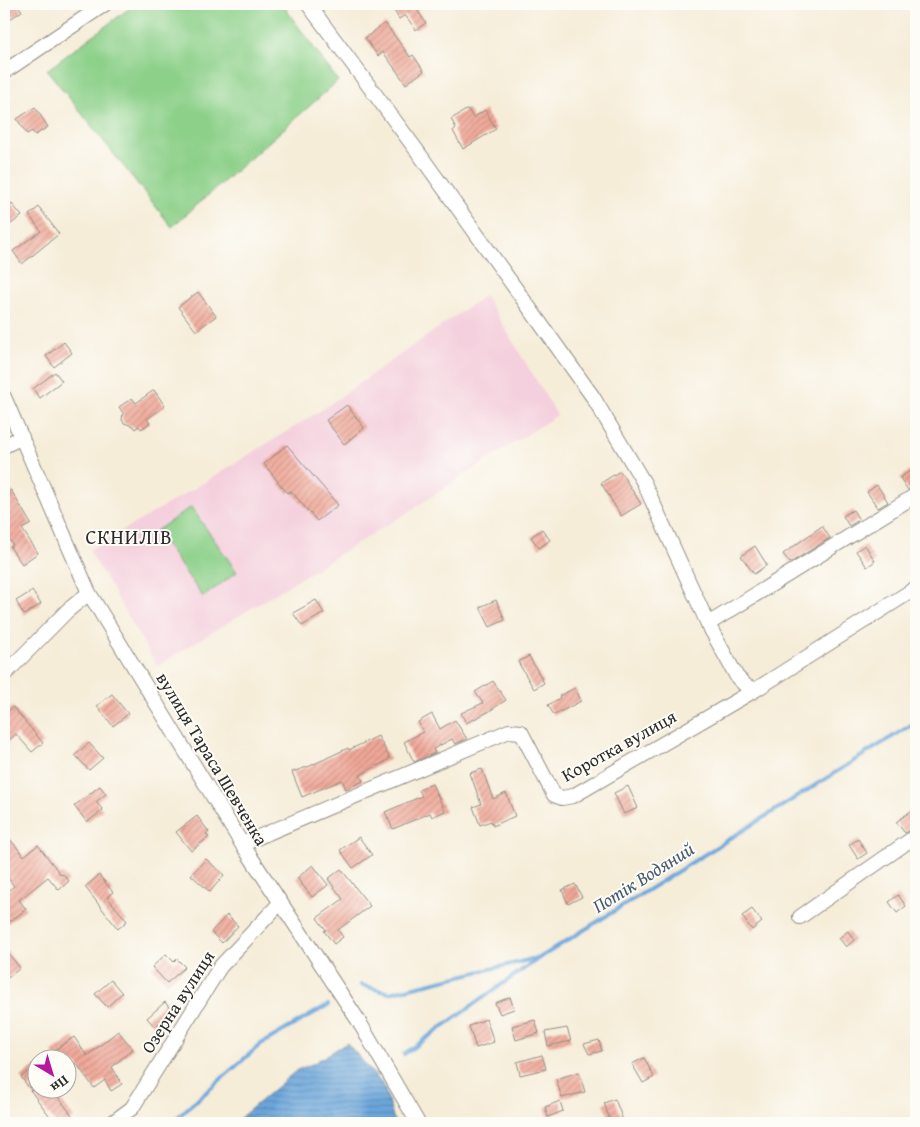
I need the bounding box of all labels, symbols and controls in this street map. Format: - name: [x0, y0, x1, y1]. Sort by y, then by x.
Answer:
- district label: СКНИЛІВ: [85, 522, 173, 551]
- street label: вулиця Тараса Шевченка: [150, 667, 275, 851]
- street label: Коротка вулиця: [556, 703, 681, 788]
- water label: Потік Водяний: [587, 834, 700, 920]
- street label: Озерна вулиця: [134, 945, 221, 1058]
- north arrow: [28, 1050, 78, 1100]
- text: Пн: [46, 1071, 73, 1098]

